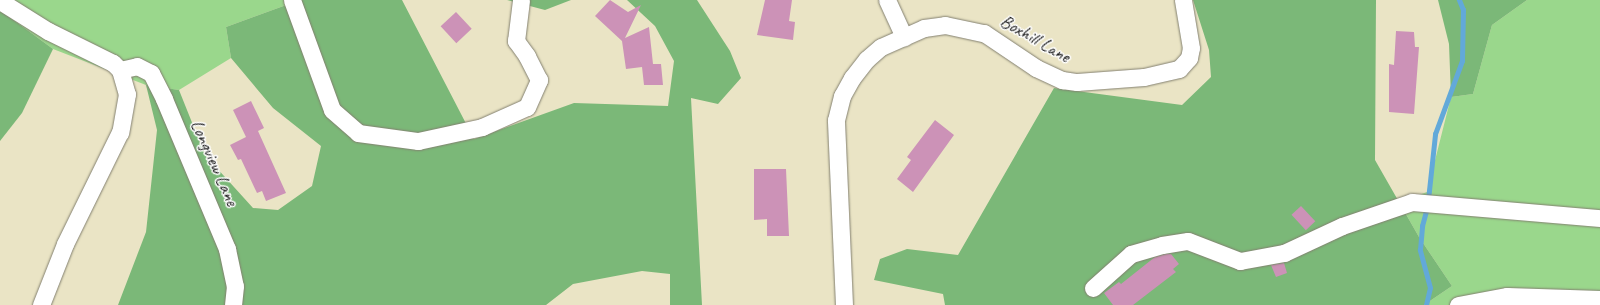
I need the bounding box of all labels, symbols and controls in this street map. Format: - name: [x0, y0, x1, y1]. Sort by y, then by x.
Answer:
- street label: Boxhill Lane: [996, 10, 1074, 68]
- street label: Longview Lane: [185, 116, 243, 210]

